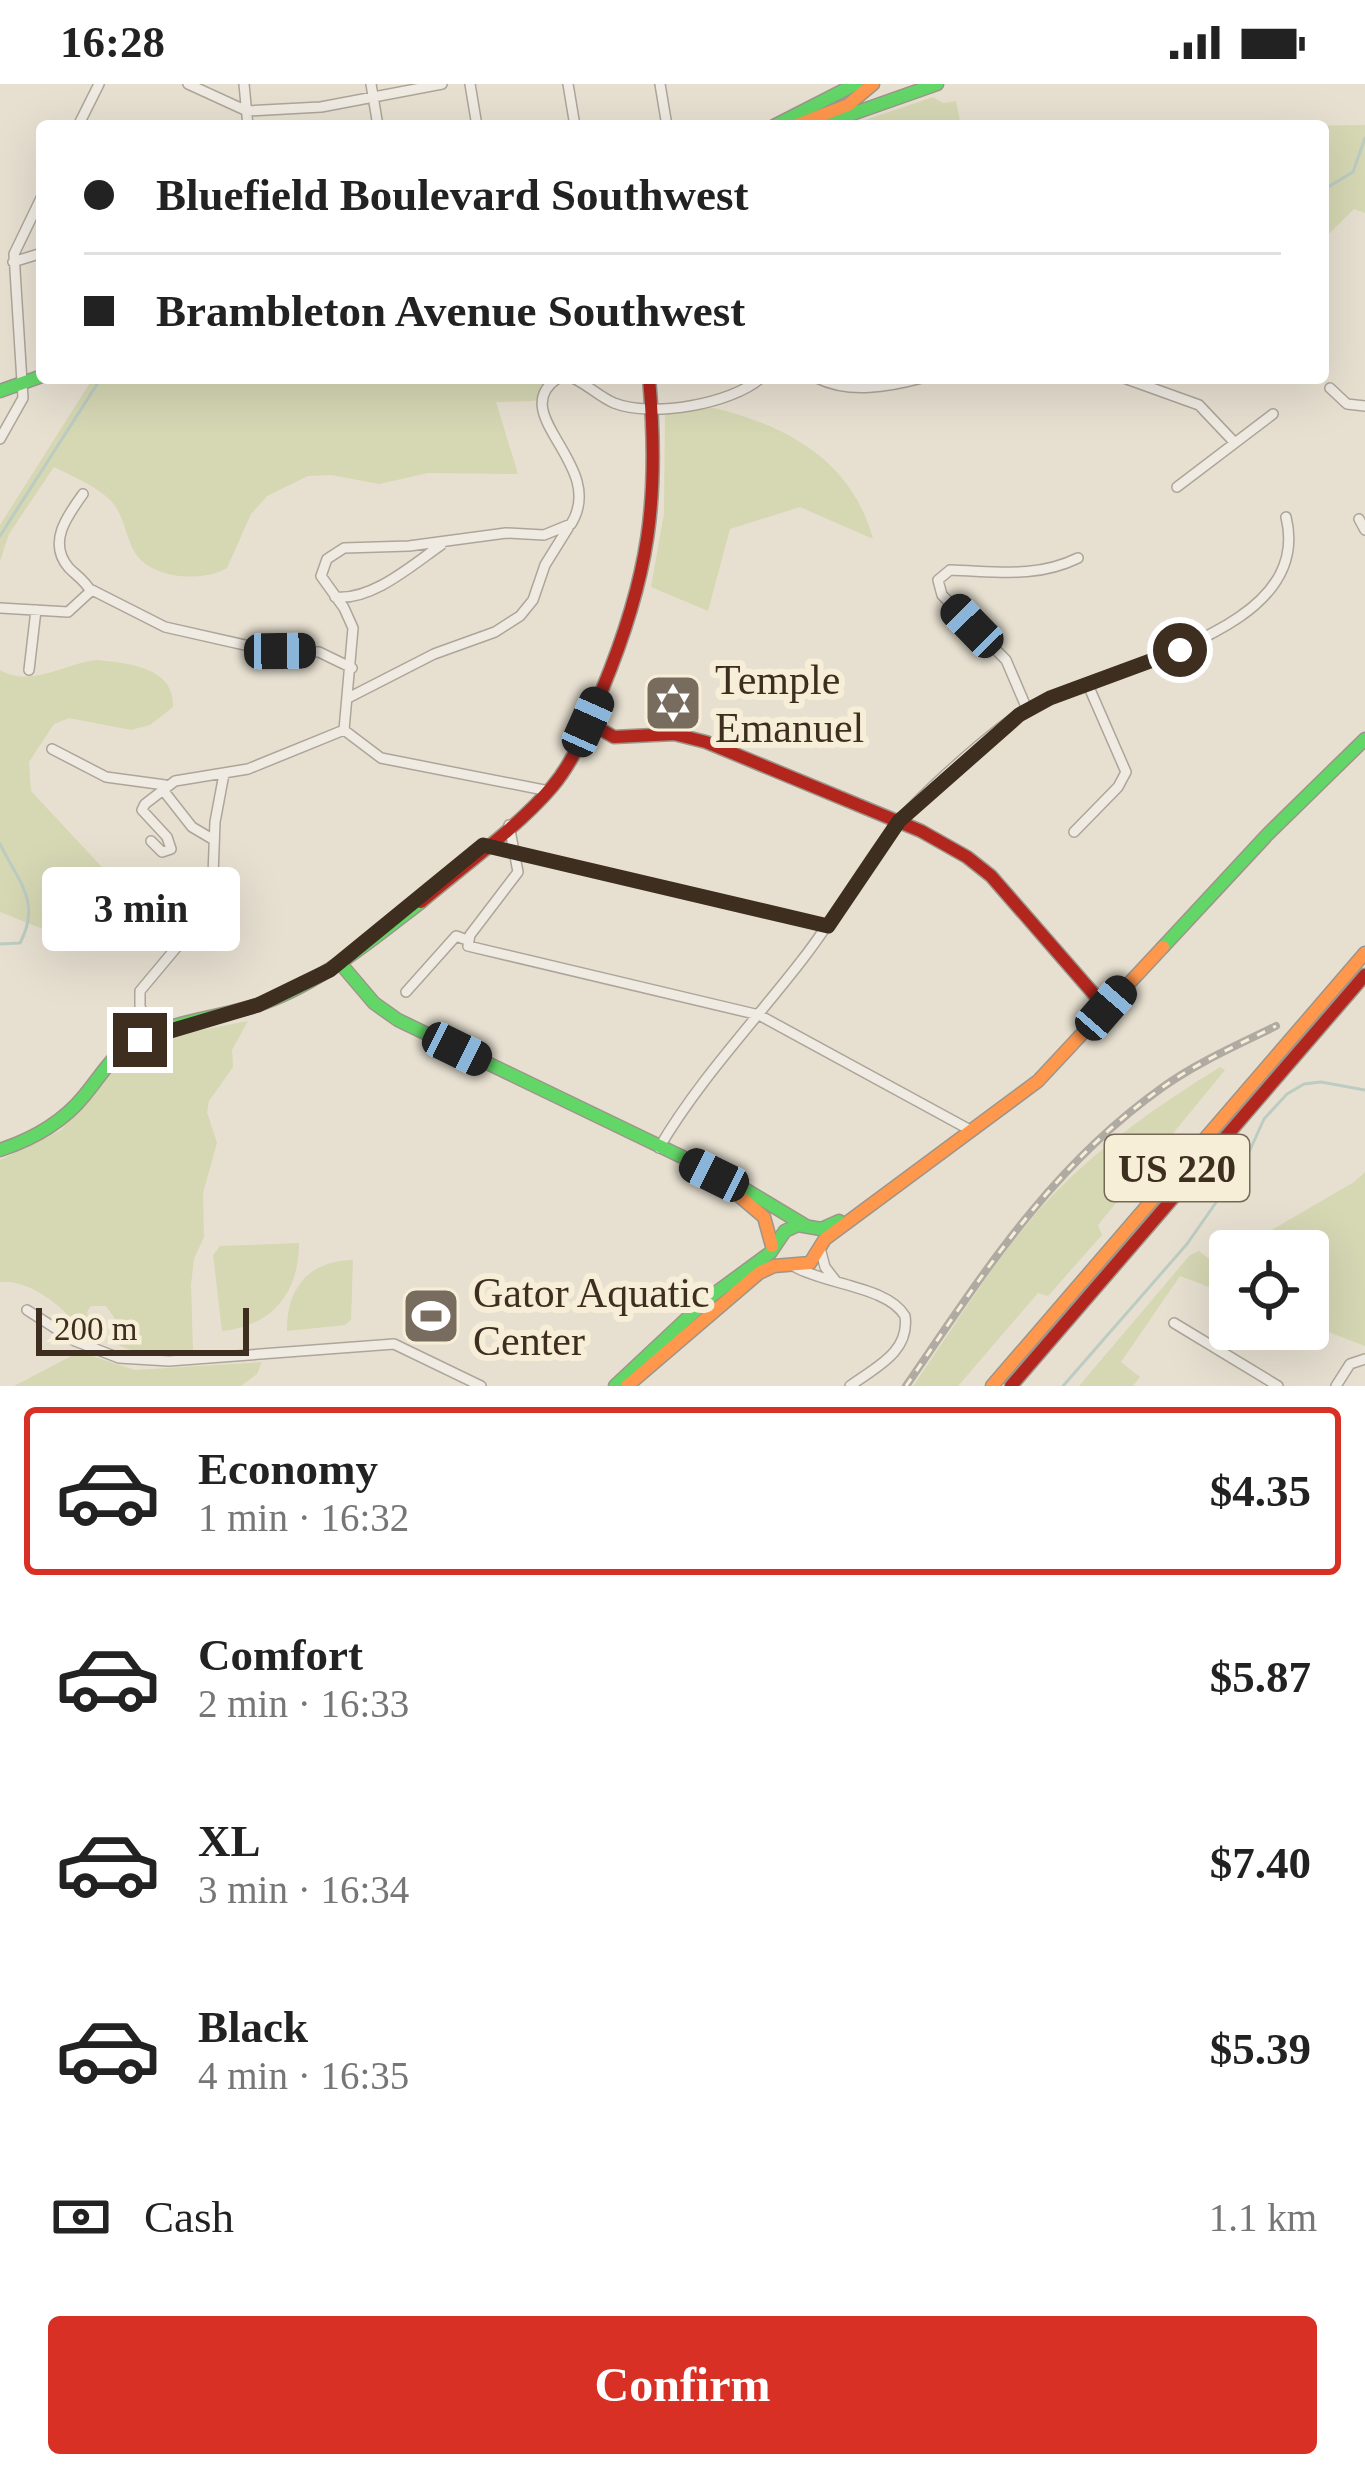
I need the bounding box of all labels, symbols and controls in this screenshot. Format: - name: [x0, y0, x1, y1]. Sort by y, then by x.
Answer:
- text: 16:28: [60, 17, 165, 67]
- text: Bluefield Boulevard Southwest: [156, 170, 749, 220]
- text: Brambleton Avenue Southwest: [156, 286, 745, 336]
- car: [934, 588, 1010, 664]
- route start: [1153, 623, 1207, 677]
- car: [244, 632, 316, 670]
- place label: Temple Emanuel: [715, 657, 864, 751]
- synagogue icon: Temple Emanuel: [642, 672, 704, 734]
- car: [557, 682, 619, 762]
- callout: 3 min: [41, 866, 239, 950]
- text: 3 min: [94, 887, 188, 930]
- car: [1069, 969, 1143, 1047]
- route end: [113, 1013, 167, 1067]
- car: [417, 1017, 497, 1081]
- road number: US 220: [1105, 1135, 1249, 1201]
- car: [674, 1143, 754, 1207]
- map controls: [1209, 1230, 1329, 1350]
- button: locate: [1209, 1230, 1329, 1350]
- place label: Gator Aquatic Center: [473, 1270, 710, 1364]
- sports icon: Gator Aquatic Center: [400, 1285, 462, 1347]
- scale bar: [36, 1302, 249, 1355]
- text: 200 m: [54, 1311, 137, 1347]
- icon: car: [54, 1437, 162, 1545]
- text: Economy: [198, 1444, 378, 1494]
- text: $4.35: [1210, 1466, 1311, 1516]
- text: 1 min · 16:32: [198, 1496, 409, 1539]
- icon: car: [54, 1623, 162, 1731]
- text: Comfort: [198, 1630, 363, 1680]
- text: $5.87: [1210, 1652, 1311, 1702]
- text: 2 min · 16:33: [198, 1682, 409, 1725]
- icon: car: [54, 1809, 162, 1917]
- text: XL: [198, 1816, 261, 1866]
- text: $7.40: [1210, 1838, 1311, 1888]
- text: 3 min · 16:34: [198, 1868, 409, 1911]
- icon: car: [54, 1995, 162, 2103]
- text: Black: [198, 2002, 308, 2052]
- text: $5.39: [1210, 2024, 1311, 2074]
- text: 4 min · 16:35: [198, 2054, 409, 2097]
- icon: cash: [48, 2184, 114, 2250]
- text: Cash: [144, 2192, 234, 2242]
- text: 1.1 km: [1209, 2196, 1317, 2239]
- button: Confirm: [48, 2316, 1317, 2454]

